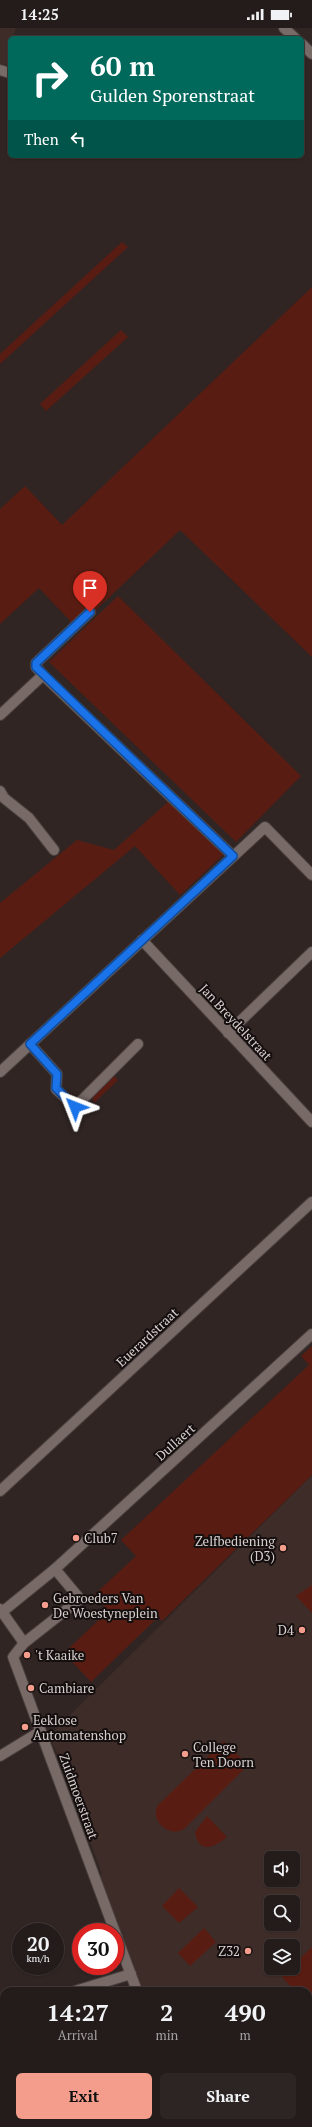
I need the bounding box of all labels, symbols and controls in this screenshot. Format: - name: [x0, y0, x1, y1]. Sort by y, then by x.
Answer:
- text: 14:25: [20, 4, 59, 24]
- text: 60 m: [90, 47, 155, 84]
- icon: right: [24, 52, 76, 104]
- text: Gulden Sporenstraat: [90, 83, 255, 107]
- icon: left: [67, 128, 89, 150]
- text: Then: [24, 129, 59, 149]
- pin: [73, 571, 107, 612]
- icon: arrive: [79, 577, 101, 599]
- street label: Jan Breydelstraat: [196, 980, 276, 1064]
- position arrow: [54, 1086, 96, 1128]
- street label: Euerardstraat: [112, 1303, 182, 1370]
- street label: Dullaert: [151, 1419, 199, 1465]
- place label: Club7: [84, 1529, 118, 1547]
- place label: Zelfbediening (D3): [195, 1532, 275, 1565]
- marker: Club7: [71, 1533, 81, 1543]
- marker: Zelfbediening (D3): [278, 1543, 288, 1553]
- place label: Gebroeders Van De Woestyneplein: [53, 1589, 158, 1622]
- marker: Gebroeders Van De Woestyneplein: [40, 1600, 50, 1610]
- place label: D4: [278, 1621, 294, 1639]
- marker: D4: [297, 1625, 307, 1635]
- place label: 't Kaaike: [35, 1646, 84, 1664]
- marker: 't Kaaike: [22, 1650, 32, 1660]
- place label: Cambiare: [39, 1679, 94, 1697]
- marker: Cambiare: [26, 1683, 36, 1693]
- place label: Eeklose Automatenshop: [33, 1711, 126, 1744]
- marker: Eeklose Automatenshop: [20, 1722, 30, 1732]
- place label: College Ten Doorn: [193, 1738, 254, 1771]
- marker: College Ten Doorn: [180, 1749, 190, 1759]
- street label: Zuidmoerstraat: [55, 1751, 103, 1841]
- map controls: [264, 1851, 300, 1975]
- button: sound: [264, 1851, 300, 1887]
- button: search: [264, 1895, 300, 1931]
- speed limit sign: 30: [72, 1923, 124, 1975]
- text: 20: [27, 1930, 49, 1957]
- button: layers: [264, 1939, 300, 1975]
- place label: Z32: [218, 1942, 240, 1960]
- marker: Z32: [243, 1946, 253, 1956]
- text: km/h: [26, 1952, 50, 1965]
- text: 14:27: [46, 1996, 109, 2028]
- text: 2: [160, 1996, 174, 2028]
- text: 490: [225, 1996, 265, 2028]
- text: Arrival: [58, 2026, 98, 2044]
- text: min: [155, 2026, 178, 2044]
- text: m: [240, 2026, 251, 2044]
- button: Exit: [16, 2073, 152, 2119]
- button: Share: [160, 2073, 296, 2119]

